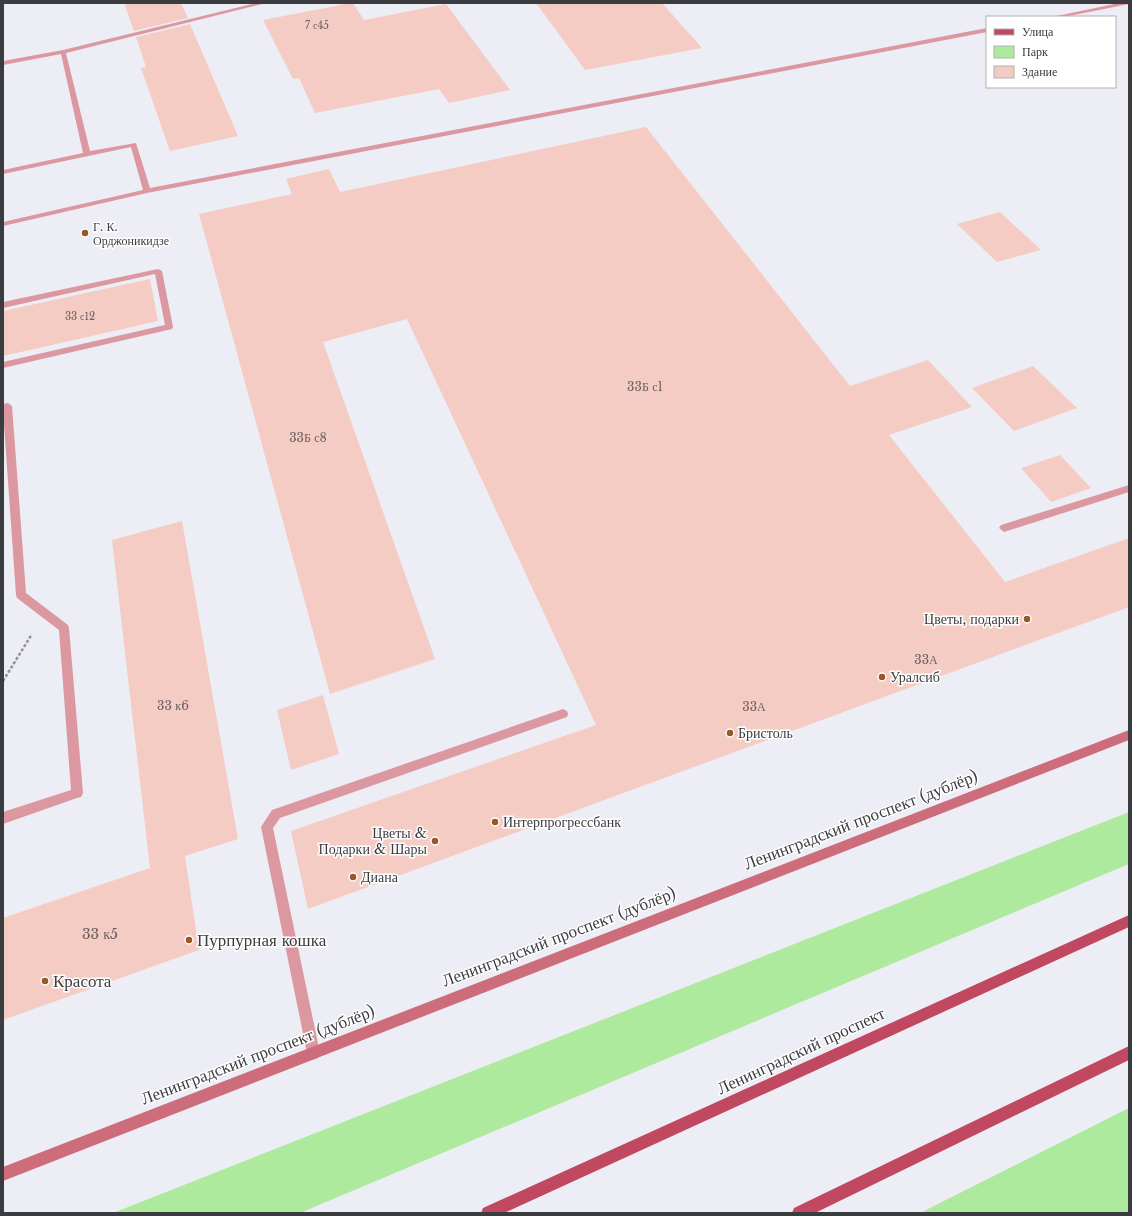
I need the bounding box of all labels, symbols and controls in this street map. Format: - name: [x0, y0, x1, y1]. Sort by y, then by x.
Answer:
- legend: [986, 16, 1116, 88]
- house number: 7 с45: [305, 19, 329, 32]
- text: Улица: [1022, 24, 1054, 39]
- text: Парк: [1022, 44, 1048, 59]
- text: Здание: [1022, 64, 1057, 79]
- place label: Г. К. Орджоникидзе: [93, 219, 169, 248]
- marker: Г. К. Орджоникидзе: [80, 228, 90, 238]
- house number: 33 с12: [65, 310, 95, 323]
- house number: 33Б с1: [627, 379, 663, 394]
- house number: 33Б с8: [289, 430, 327, 445]
- place label: Цветы, подарки: [924, 610, 1020, 628]
- marker: Цветы, подарки: [1022, 614, 1032, 624]
- house number: 33А: [914, 652, 938, 667]
- place label: Уралсиб: [890, 668, 940, 686]
- marker: Уралсиб: [877, 672, 887, 682]
- house number: 33 к6: [157, 698, 189, 713]
- house number: 33А: [742, 699, 766, 714]
- place label: Бристоль: [738, 724, 793, 742]
- marker: Бристоль: [725, 728, 735, 738]
- street label: Ленинградский проспект (дублёр): [741, 766, 981, 874]
- place label: Интерпрогрессбанк: [503, 813, 621, 831]
- marker: Интерпрогрессбанк: [490, 817, 500, 827]
- place label: Цветы & Подарки & Шары: [319, 824, 428, 858]
- marker: Цветы & Подарки & Шары: [430, 836, 440, 846]
- place label: Диана: [361, 868, 399, 886]
- marker: Диана: [348, 872, 358, 882]
- street label: Ленинградский проспект (дублёр): [439, 883, 679, 991]
- house number: 33 к5: [82, 925, 118, 943]
- place label: Пурпурная кошка: [197, 930, 327, 951]
- marker: Пурпурная кошка: [184, 935, 194, 945]
- place label: Красота: [53, 971, 112, 992]
- marker: Красота: [40, 976, 50, 986]
- street label: Ленинградский проспект (дублёр): [138, 1001, 378, 1109]
- street label: Ленинградский проспект: [714, 1003, 889, 1099]

